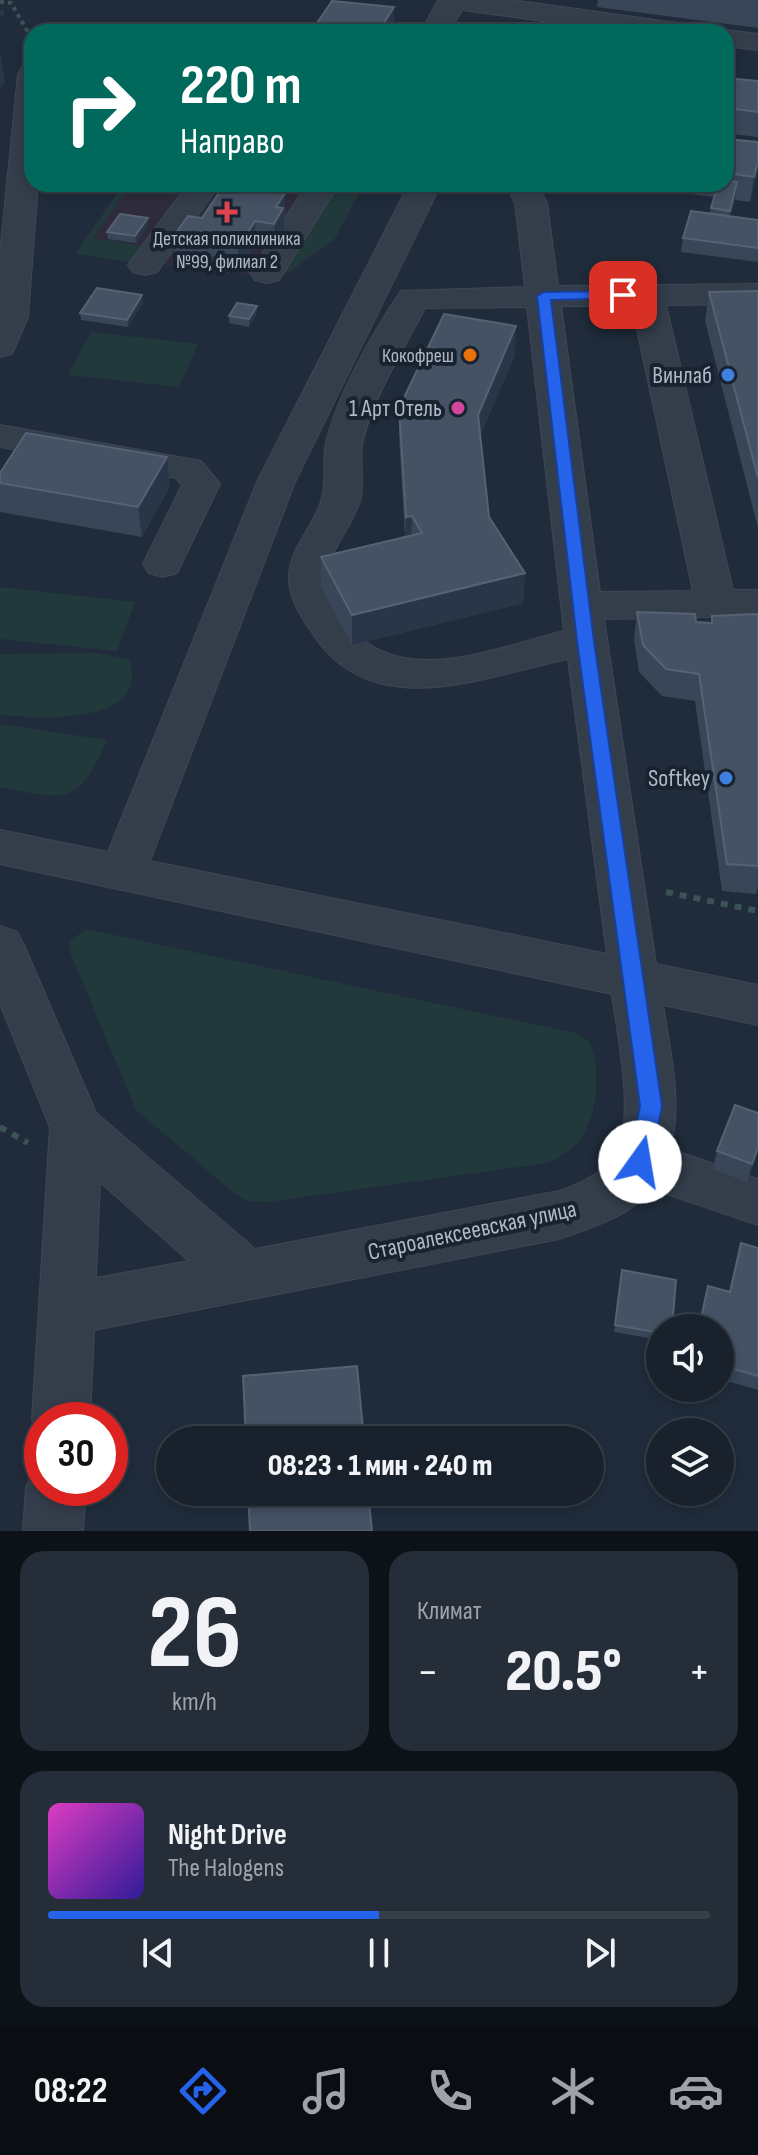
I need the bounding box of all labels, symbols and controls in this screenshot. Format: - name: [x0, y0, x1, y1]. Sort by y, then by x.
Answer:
- text: 220 m: [180, 53, 302, 120]
- icon: right: [48, 56, 152, 160]
- text: Направо: [180, 121, 284, 164]
- marker: Детская поликлиника №99, филиал 2: [216, 201, 238, 223]
- place label: Детская поликлиника №99, филиал 2: [153, 227, 301, 274]
- pin: [589, 261, 657, 329]
- icon: arrive: [601, 273, 645, 317]
- place label: Кокофреш: [382, 344, 454, 368]
- marker: Кокофреш: [461, 346, 479, 364]
- place label: Винлаб: [652, 361, 712, 390]
- marker: Винлаб: [719, 366, 737, 384]
- place label: 1 Арт Отель: [349, 394, 442, 423]
- marker: 1 Арт Отель: [449, 399, 467, 417]
- place label: Softkey: [648, 764, 710, 793]
- marker: Softkey: [717, 769, 735, 787]
- position arrow: [598, 1120, 682, 1204]
- street label: Староалексеевская улица: [365, 1194, 579, 1267]
- map controls: [646, 1314, 734, 1506]
- button: sound: [646, 1314, 734, 1402]
- speed limit sign: 30: [24, 1402, 128, 1506]
- button: layers: [646, 1418, 734, 1506]
- text: 08:23 · 1 мин · 240 m: [268, 1448, 492, 1484]
- text: 26: [147, 1572, 242, 1697]
- text: Климат: [417, 1596, 481, 1627]
- text: 20.5°: [505, 1636, 622, 1708]
- text: −: [417, 1646, 439, 1699]
- text: +: [688, 1646, 710, 1699]
- text: km/h: [172, 1687, 217, 1718]
- text: Night Drive: [168, 1817, 287, 1853]
- text: The Halogens: [168, 1853, 284, 1884]
- icon: previous: [136, 1931, 180, 1975]
- icon: pause: [357, 1931, 401, 1975]
- icon: next: [578, 1931, 622, 1975]
- icon: directions: [175, 2063, 231, 2119]
- icon: music: [298, 2063, 354, 2119]
- icon: phone: [422, 2063, 478, 2119]
- icon: climate: [545, 2063, 601, 2119]
- icon: car: [668, 2063, 724, 2119]
- text: 08:22: [34, 2070, 107, 2113]

